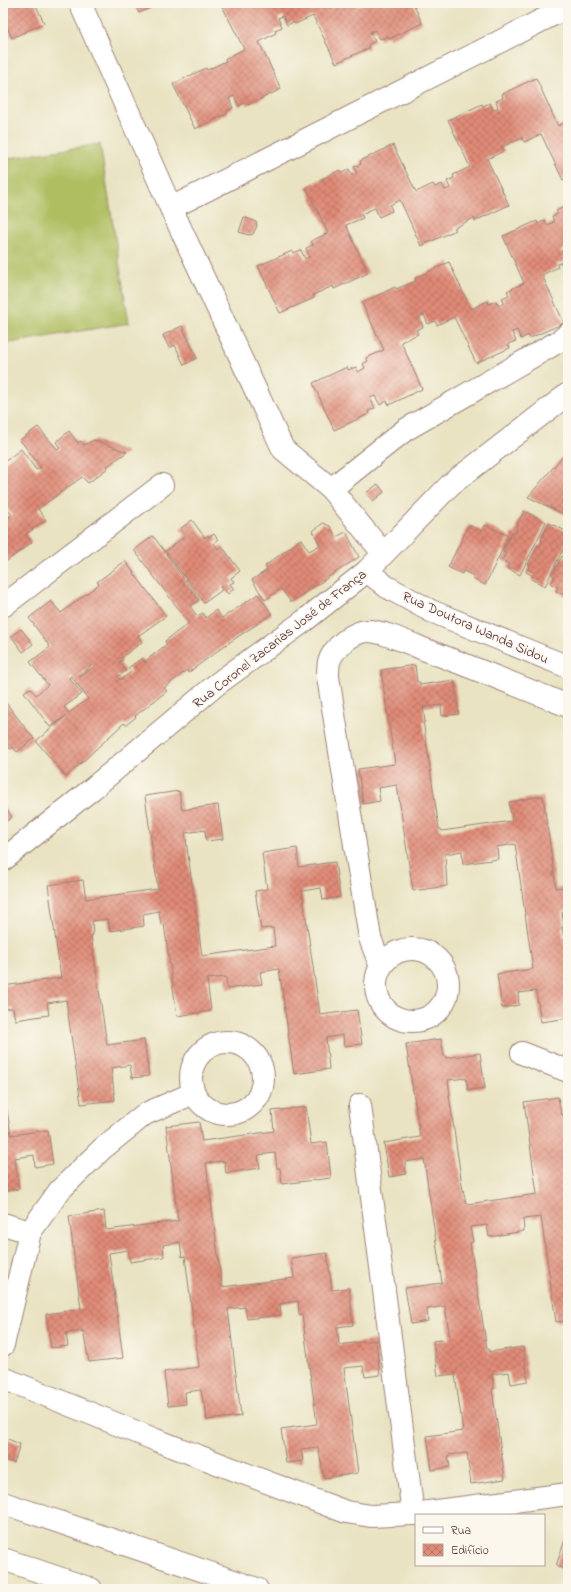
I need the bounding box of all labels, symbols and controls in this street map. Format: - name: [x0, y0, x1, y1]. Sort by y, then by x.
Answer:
- street label: Rua Coronel Zacarias José de França: [188, 564, 371, 714]
- street label: Rua Doutora Wanda Sidou: [399, 587, 552, 670]
- legend: [415, 1514, 545, 1566]
- text: Rua: [451, 1522, 471, 1540]
- text: Edifício: [451, 1542, 489, 1560]

